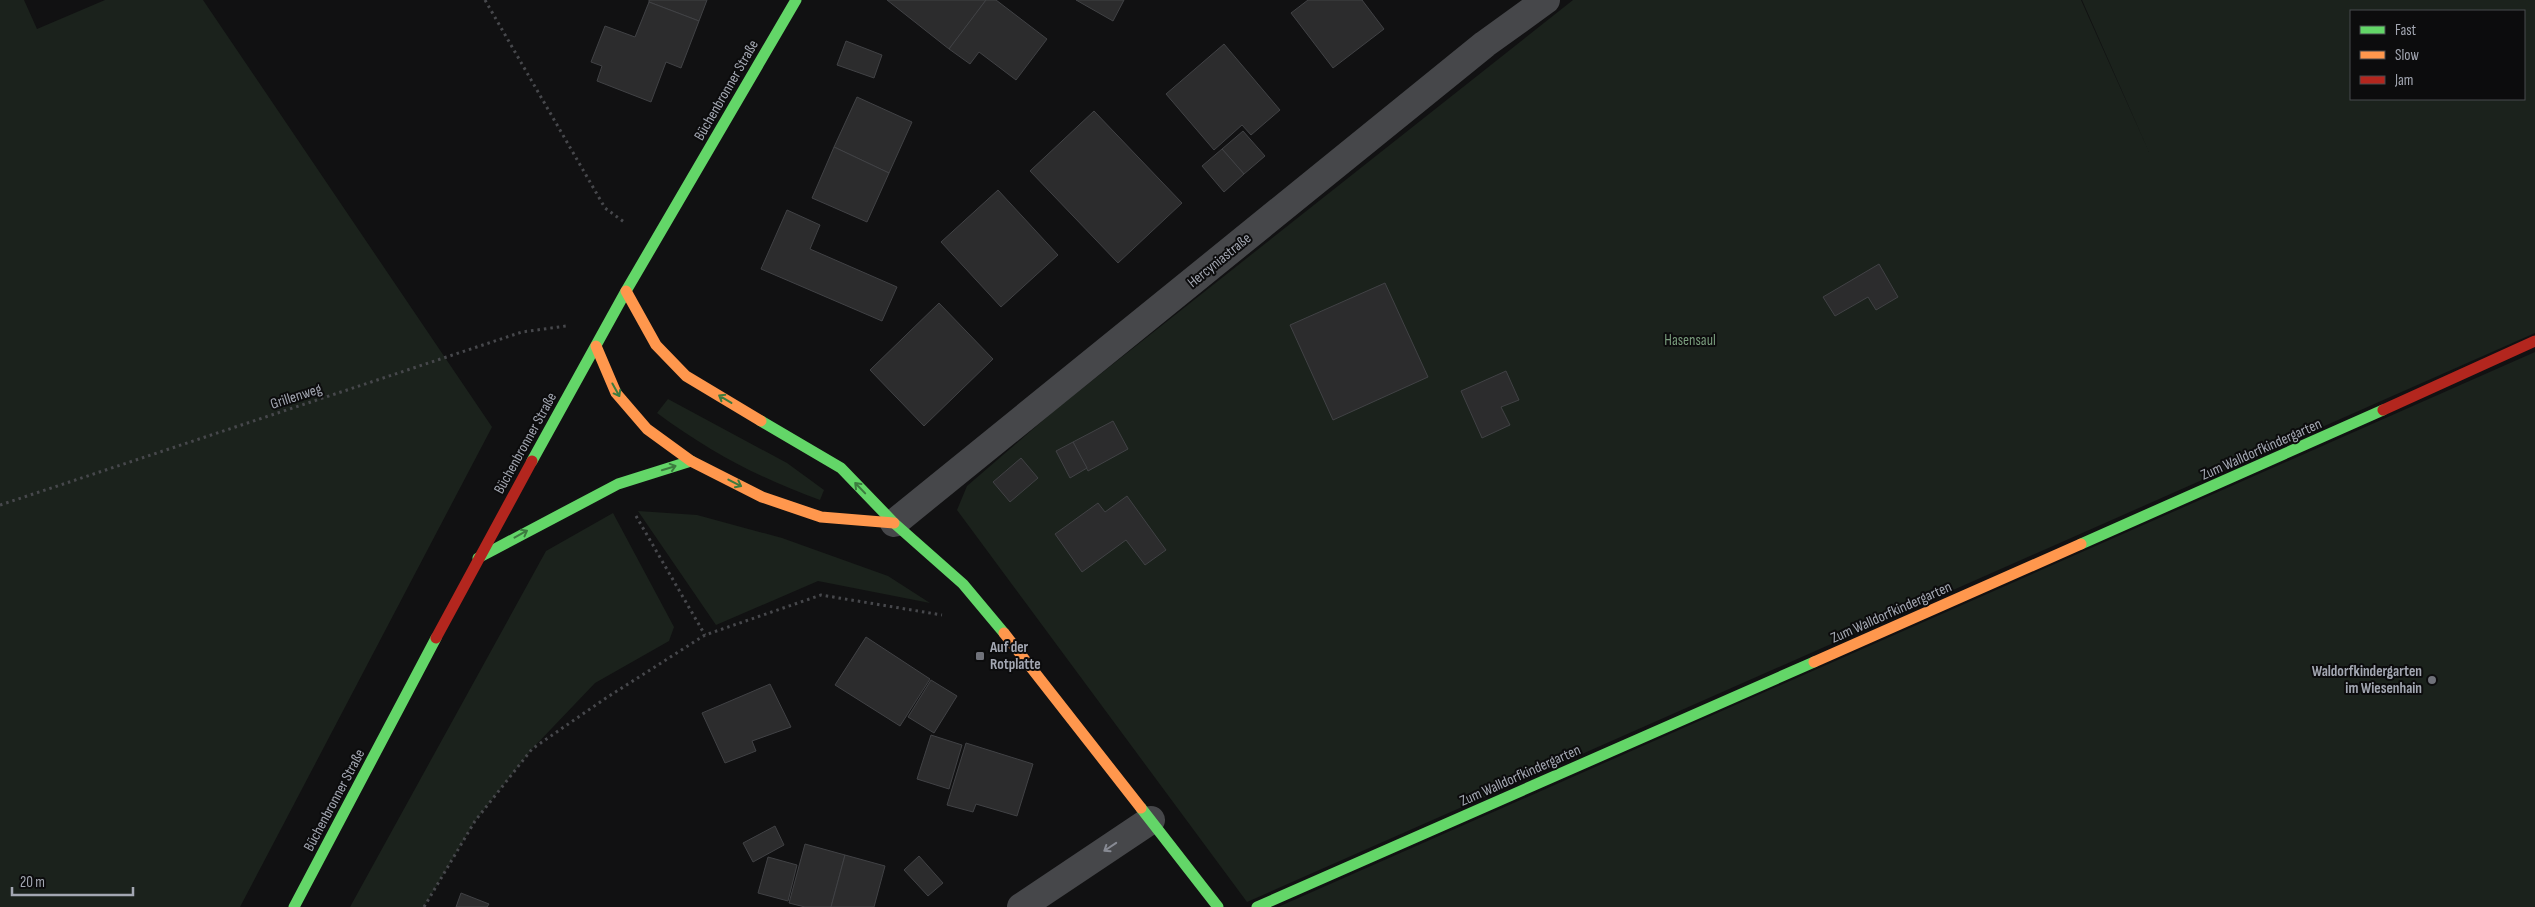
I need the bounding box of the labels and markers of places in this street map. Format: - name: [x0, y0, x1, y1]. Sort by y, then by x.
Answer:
- place label: Auf der Rotplatte: [989, 638, 1041, 674]
- marker: Auf der Rotplatte: [974, 650, 986, 662]
- place label: Waldorfkindergarten im Wiesenhain: [2312, 662, 2422, 698]
- marker: Waldorfkindergarten im Wiesenhain: [2426, 674, 2438, 686]

